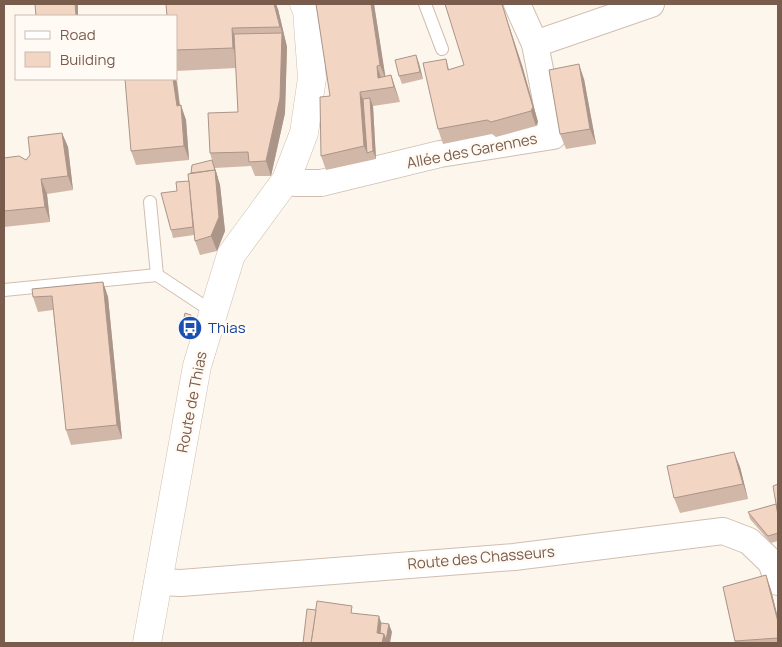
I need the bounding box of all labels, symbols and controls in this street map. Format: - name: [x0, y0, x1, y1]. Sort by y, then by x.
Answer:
- legend: [15, 15, 178, 80]
- text: Road: [60, 24, 96, 45]
- text: Building: [60, 49, 115, 70]
- street label: Allée des Garennes: [405, 128, 539, 173]
- bus stop icon: Thias: [177, 315, 203, 341]
- place label: Thias: [208, 317, 246, 338]
- street label: Route de Thias: [171, 349, 212, 454]
- street label: Route des Chasseurs: [407, 541, 556, 574]

